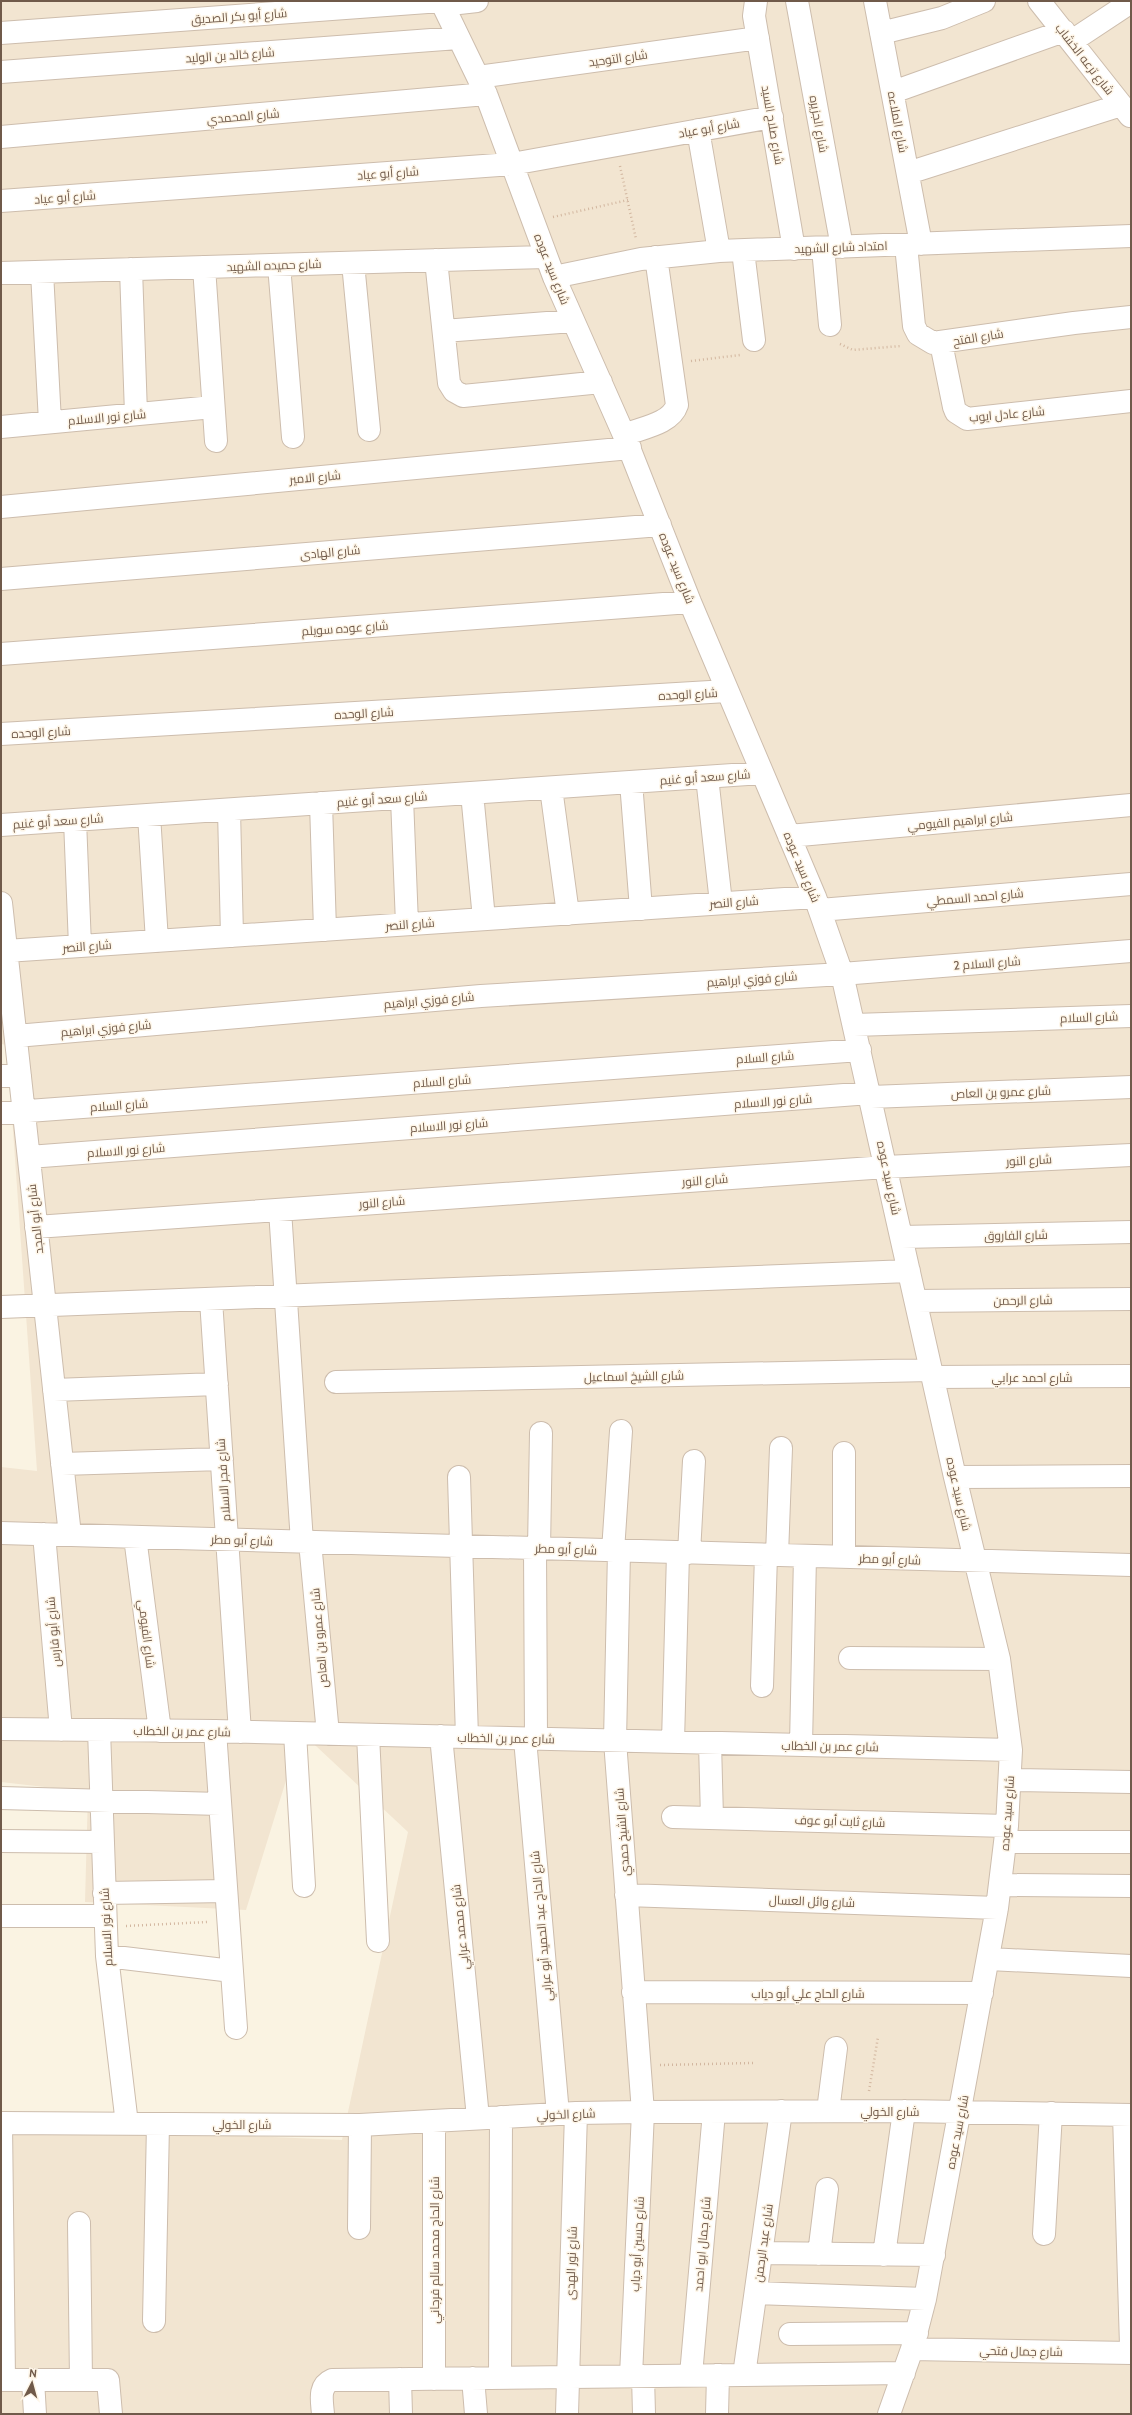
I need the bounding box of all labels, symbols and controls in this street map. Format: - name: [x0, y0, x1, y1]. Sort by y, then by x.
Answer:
- street label: شارع أبو بكر الصديق: [190, 5, 288, 28]
- street label: شارع ترعه الخشاب: [1052, 20, 1118, 98]
- street label: شارع خالد بن الوليد: [185, 44, 275, 67]
- street label: شارع التوحيد: [587, 46, 649, 71]
- street label: شارع صلاح السيد: [758, 84, 787, 166]
- street label: شارع الملاءه: [884, 90, 911, 154]
- street label: شارع الجزيره: [806, 94, 831, 154]
- street label: شارع المحمدي: [206, 105, 280, 130]
- street label: شارع أبو عياد: [677, 115, 741, 142]
- street label: شارع أبو عياد: [357, 163, 420, 184]
- street label: شارع أبو عياد: [34, 187, 97, 208]
- street label: شارع سيد عوده: [530, 231, 573, 307]
- street label: امتداد شارع الشهيد: [794, 238, 888, 257]
- street label: شارع حميده الشهيد: [226, 256, 322, 275]
- street label: شارع الفتح: [952, 326, 1005, 349]
- street label: شارع عادل ايوب: [969, 403, 1046, 426]
- street label: شارع نور الاسلام: [67, 406, 147, 429]
- street label: شارع الامير: [288, 467, 342, 488]
- street label: شارع سيد عوده: [655, 530, 698, 606]
- street label: شارع الهادى: [299, 542, 361, 563]
- street label: شارع عوده سويلم: [301, 617, 389, 640]
- street label: شارع الوحده: [658, 685, 718, 704]
- street label: شارع الوحده: [334, 704, 394, 723]
- street label: شارع الوحده: [11, 723, 71, 742]
- street label: شارع سعد أبو غنيم: [659, 766, 751, 789]
- street label: شارع سعد أبو غنيم: [336, 788, 428, 811]
- street label: شارع ابراهيم الفيومي: [907, 809, 1014, 836]
- street label: شارع سعد أبو غنيم: [12, 810, 104, 833]
- street label: شارع سيد عوده: [779, 829, 824, 905]
- street label: شارع احمد السمطي: [926, 885, 1025, 912]
- street label: شارع النصر: [708, 893, 759, 912]
- street label: شارع النصر: [384, 915, 435, 934]
- street label: شارع النصر: [61, 937, 112, 956]
- street label: شارع السلام 2: [953, 953, 1021, 974]
- street label: شارع فوزي ابراهيم: [706, 968, 798, 993]
- street label: شارع فوزي ابراهيم: [383, 989, 475, 1014]
- street label: شارع السلام: [1060, 1008, 1119, 1027]
- street label: شارع فوزي ابراهيم: [60, 1017, 152, 1042]
- street label: شارع السلام: [735, 1047, 795, 1068]
- street label: شارع السلام: [412, 1071, 472, 1092]
- street label: شارع عمرو بن العاص: [951, 1083, 1051, 1102]
- street label: شارع نور الاسلام: [733, 1091, 813, 1112]
- street label: شارع السلام: [89, 1095, 149, 1116]
- street label: شارع نور الاسلام: [409, 1115, 489, 1136]
- street label: شارع نور الاسلام: [86, 1140, 166, 1161]
- street label: شارع سيد عوده: [873, 1140, 904, 1217]
- street label: شارع النور: [1005, 1151, 1053, 1170]
- street label: شارع النور: [680, 1171, 729, 1190]
- street label: شارع أبو المجد: [24, 1183, 47, 1255]
- street label: شارع النور: [357, 1193, 406, 1212]
- street label: شارع الفاروق: [984, 1227, 1048, 1244]
- street label: شارع الرحمن: [993, 1292, 1053, 1309]
- street label: شارع الشيخ اسماعيل: [584, 1368, 684, 1385]
- street label: شارع احمد عرابي: [992, 1370, 1072, 1388]
- street label: شارع فجر الاسلام: [213, 1438, 234, 1522]
- street label: شارع سيد عوده: [942, 1456, 975, 1533]
- street label: شارع أبو مطر: [210, 1531, 273, 1550]
- street label: شارع أبو مطر: [534, 1540, 597, 1559]
- street label: شارع أبو مطر: [858, 1550, 921, 1569]
- street label: شارع عمرو بن العاص: [307, 1587, 332, 1689]
- street label: شارع أبو فارس: [42, 1596, 65, 1668]
- street label: شارع الفيومي: [132, 1599, 159, 1670]
- street label: شارع عمر بن الخطاب: [133, 1723, 231, 1740]
- street label: شارع عمر بن الخطاب: [457, 1730, 555, 1747]
- street label: شارع عمر بن الخطاب: [781, 1738, 879, 1755]
- street label: شارع سيد عوده: [997, 1775, 1018, 1851]
- street label: شارع الشيخ حمدي: [611, 1787, 636, 1877]
- street label: شارع ثابت أبو عوف: [794, 1812, 886, 1831]
- street label: شارع الحاج عبد الحميد أبو عرابي: [527, 1850, 558, 2002]
- street label: شارع محمد عرابي: [448, 1883, 475, 1970]
- street label: شارع نور الاسلام: [96, 1887, 117, 1967]
- street label: شارع وائل العسال: [769, 1892, 855, 1911]
- street label: شارع الحاج علي أبو دياب: [751, 1986, 865, 2004]
- street label: شارع سيد عوده: [942, 2094, 973, 2171]
- street label: شارع الخولي: [861, 2104, 920, 2122]
- street label: شارع الخولي: [536, 2105, 596, 2126]
- street label: شارع الخولي: [213, 2117, 272, 2135]
- street label: شارع الحاج محمد سالم فرجاني: [427, 2176, 445, 2324]
- street label: شارع حسين أبو دياب: [627, 2196, 648, 2292]
- street label: شارع جمال ابو احمد: [690, 2196, 715, 2292]
- street label: شارع عبد الرحمن: [750, 2203, 777, 2283]
- street label: شارع نور الهدى: [562, 2226, 581, 2300]
- street label: شارع جمال فتحي: [979, 2343, 1063, 2362]
- north arrow: [12, 2363, 52, 2403]
- text: N: [28, 2366, 38, 2380]

